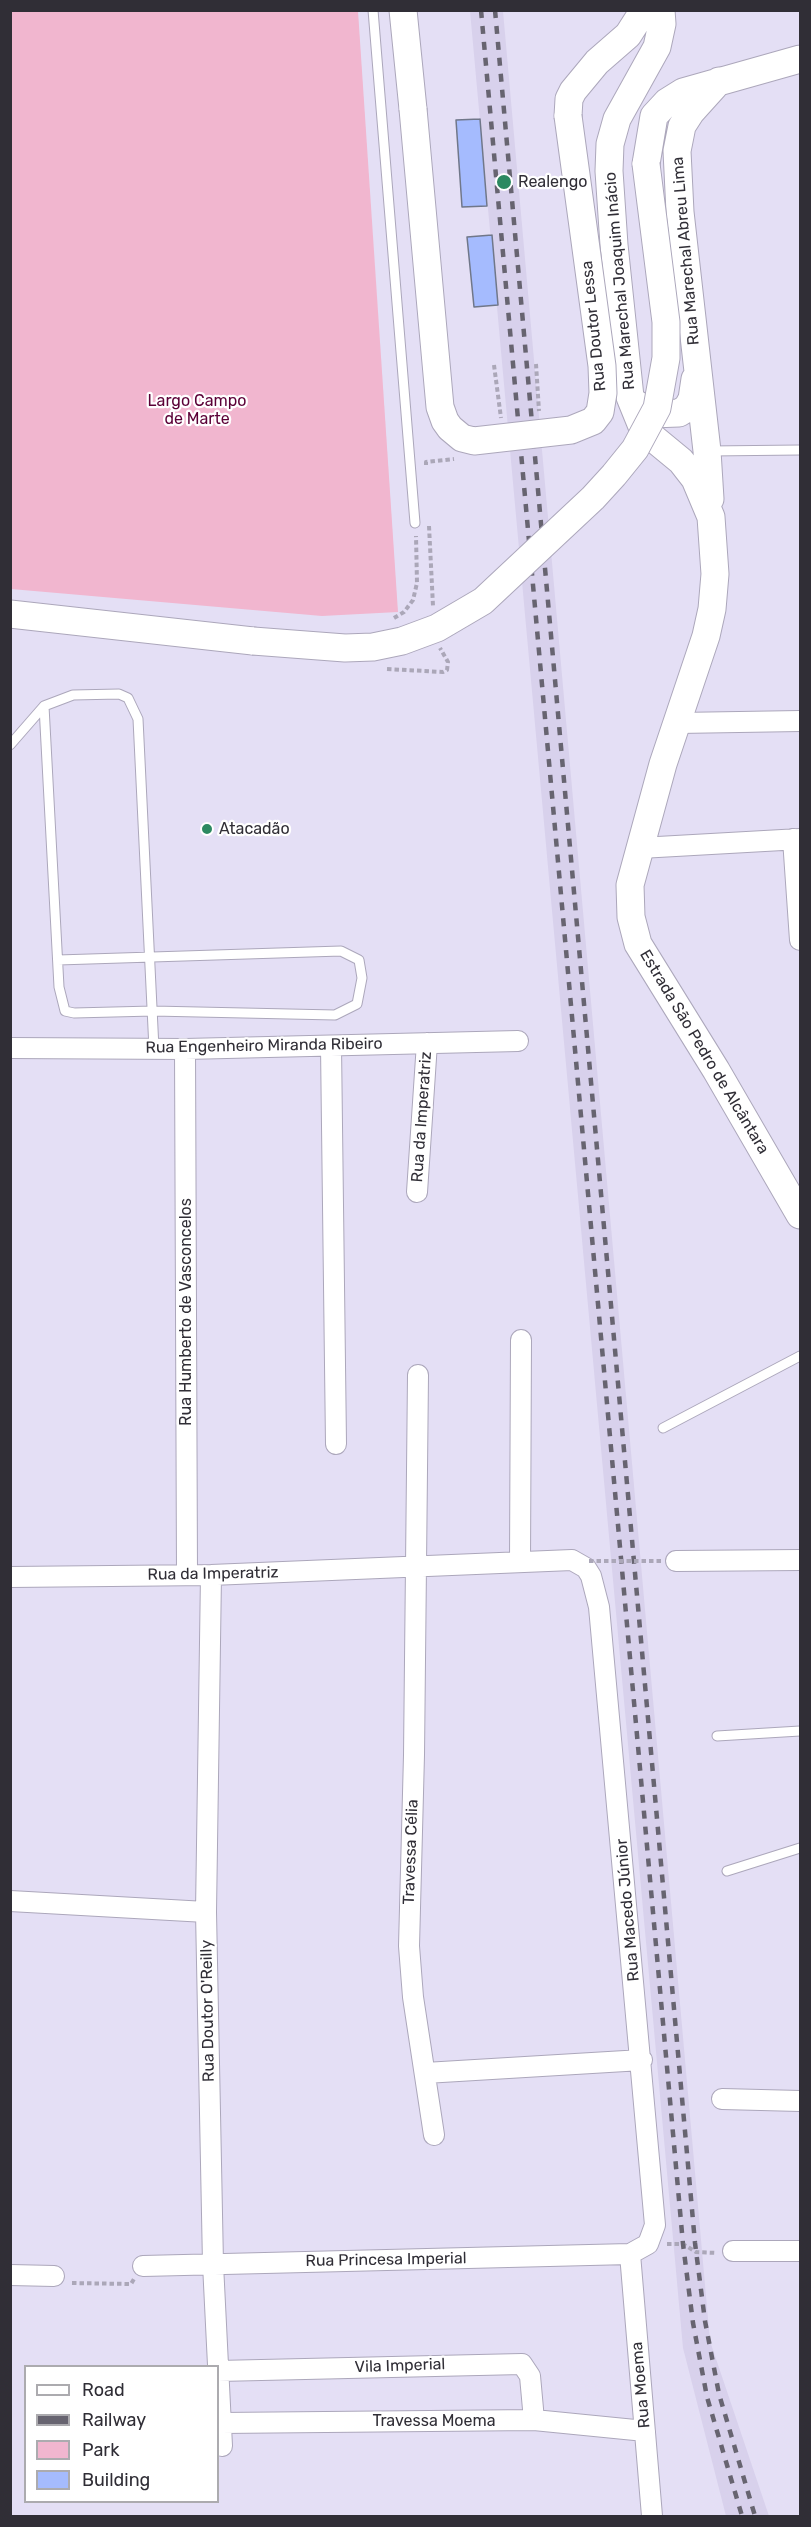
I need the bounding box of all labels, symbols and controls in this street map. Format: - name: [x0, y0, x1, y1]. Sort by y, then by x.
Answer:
- street label: Rua Marechal Abreu Lima: [668, 156, 704, 346]
- street label: Rua Marechal Joaquim Inácio: [601, 171, 639, 391]
- place label: Realengo: [518, 172, 587, 192]
- marker: Realengo: [495, 173, 513, 191]
- street label: Rua Doutor Lessa: [578, 260, 610, 392]
- park label: Largo Campo de Marte: [148, 391, 246, 429]
- place label: Atacadão: [219, 819, 290, 839]
- marker: Atacadão: [200, 822, 214, 836]
- street label: Estrada São Pedro de Alcântara: [635, 946, 773, 1158]
- street label: Rua Engenheiro Miranda Ribeiro: [145, 1034, 383, 1058]
- street label: Rua da Imperatriz: [408, 1051, 436, 1183]
- street label: Rua Humberto de Vasconcelos: [176, 1198, 196, 1426]
- street label: Rua da Imperatriz: [147, 1563, 279, 1585]
- street label: Travessa Célia: [400, 1799, 422, 1905]
- street label: Rua Macedo Júnior: [612, 1838, 644, 1982]
- street label: Rua Doutor O'Reilly: [197, 1940, 219, 2082]
- street label: Rua Princesa Imperial: [305, 2249, 467, 2271]
- street label: Rua Moema: [628, 2341, 654, 2429]
- street label: Vila Imperial: [354, 2355, 446, 2377]
- legend: [24, 2365, 219, 2503]
- text: Road: [82, 2379, 125, 2401]
- text: Railway: [82, 2409, 146, 2431]
- street label: Travessa Moema: [372, 2411, 496, 2431]
- text: Park: [82, 2439, 119, 2461]
- text: Building: [82, 2469, 150, 2491]

